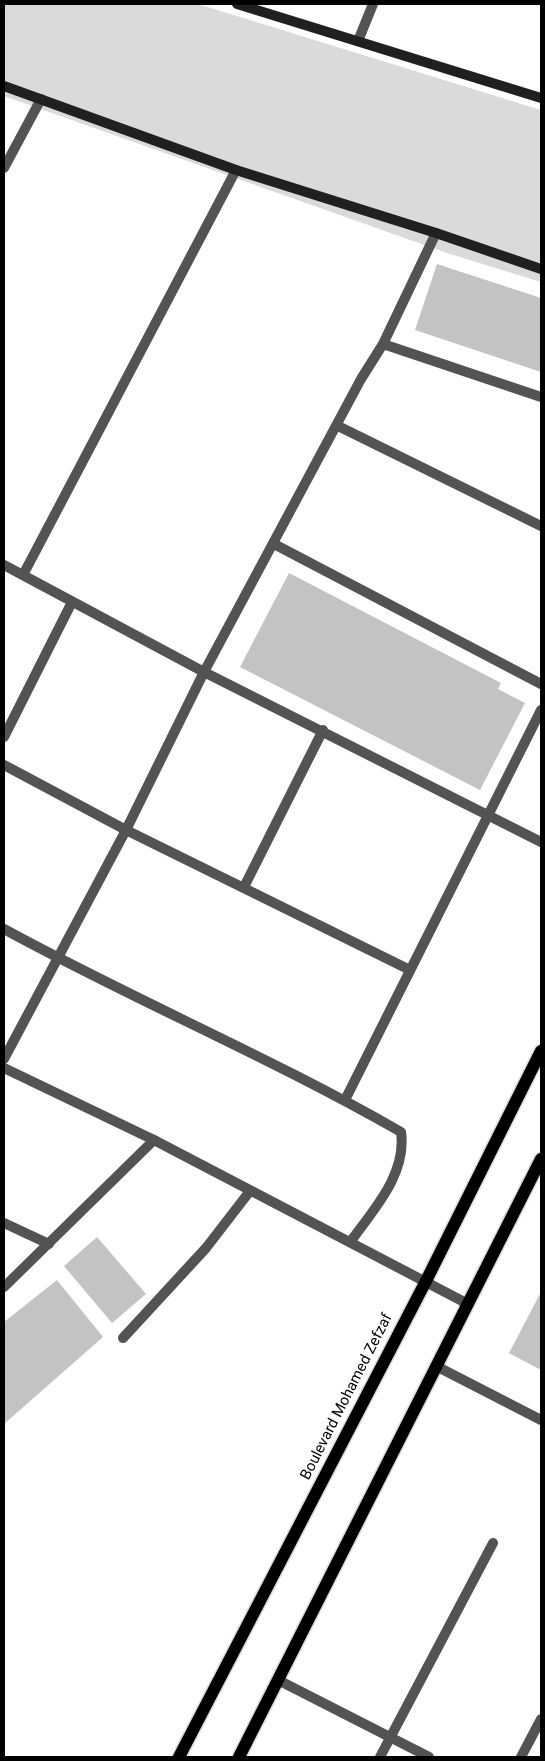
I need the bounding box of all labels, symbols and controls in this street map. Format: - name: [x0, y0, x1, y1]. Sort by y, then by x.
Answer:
- street label: Boulevard Mohamed Zefzaf: [297, 1311, 397, 1483]

